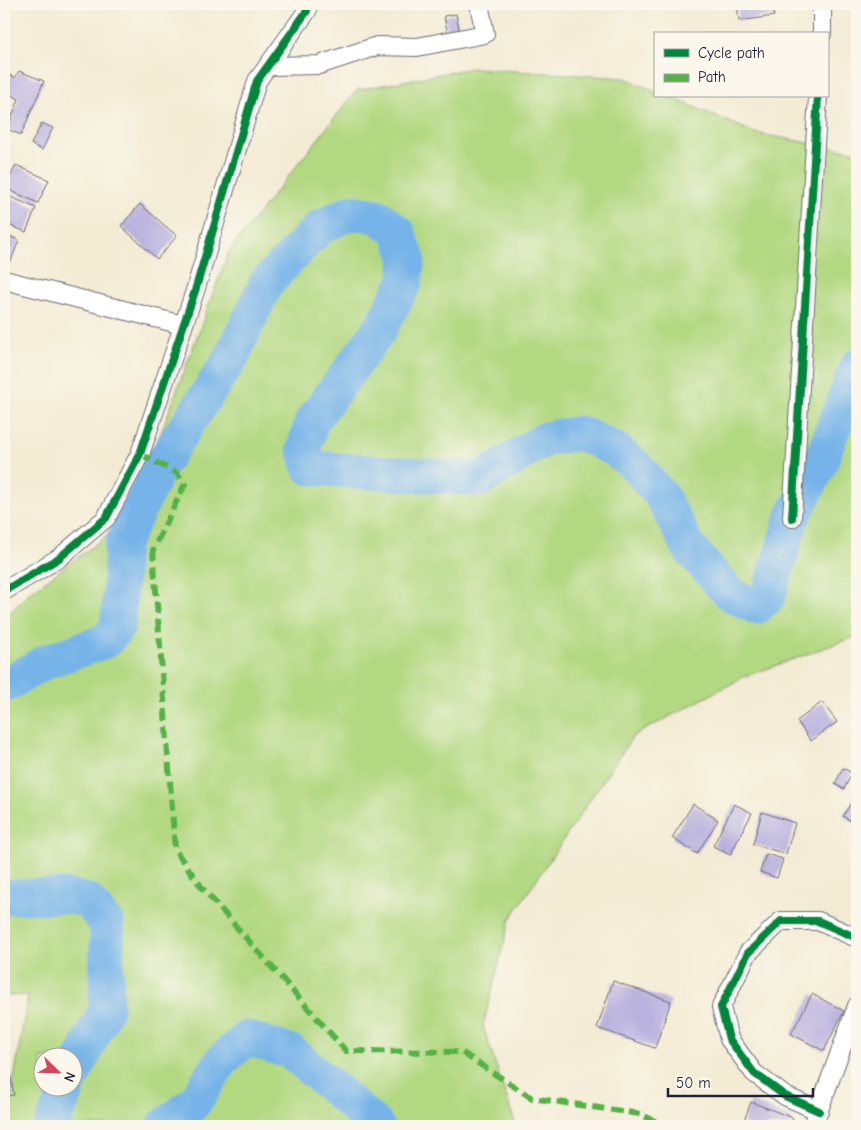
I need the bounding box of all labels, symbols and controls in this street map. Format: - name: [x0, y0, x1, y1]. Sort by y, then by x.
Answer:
- legend: [654, 32, 828, 98]
- text: Cycle path: [698, 44, 765, 62]
- text: Path: [698, 68, 726, 86]
- north arrow: [32, 1048, 82, 1098]
- scale bar: [668, 1065, 814, 1097]
- text: N: [60, 1069, 79, 1084]
- text: 50 m: [676, 1074, 711, 1092]

